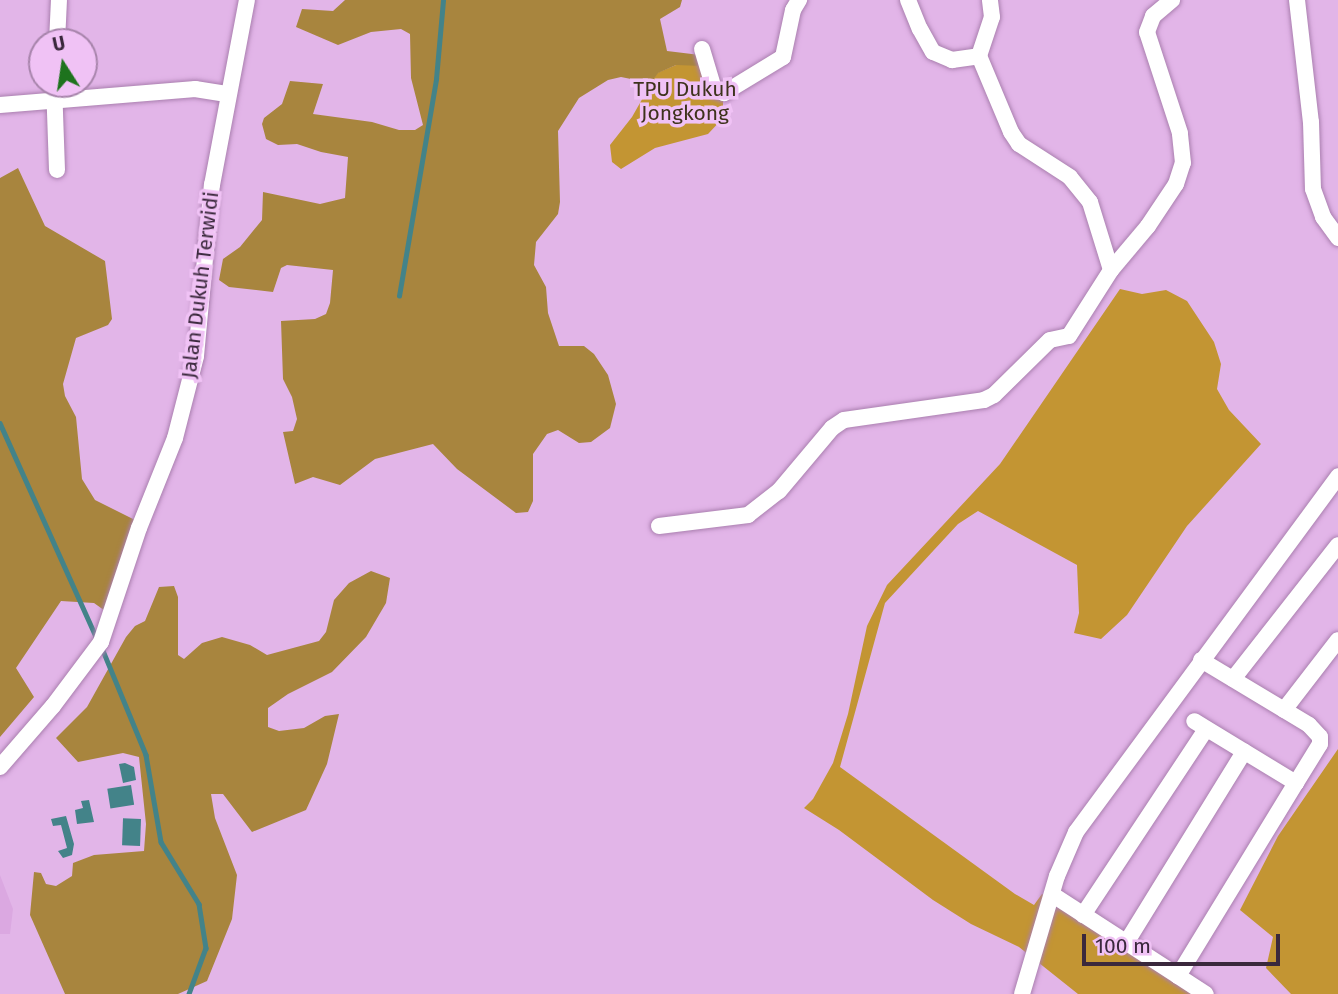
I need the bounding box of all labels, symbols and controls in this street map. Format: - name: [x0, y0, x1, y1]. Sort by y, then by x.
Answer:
- north arrow: [28, 28, 98, 98]
- text: U: [51, 31, 67, 56]
- park label: TPU Dukuh Jongkong: [633, 76, 737, 126]
- street label: Jalan Dukuh Terwidi: [176, 190, 224, 380]
- scale bar: [1086, 920, 1284, 964]
- text: 100 m: [1095, 933, 1151, 959]

